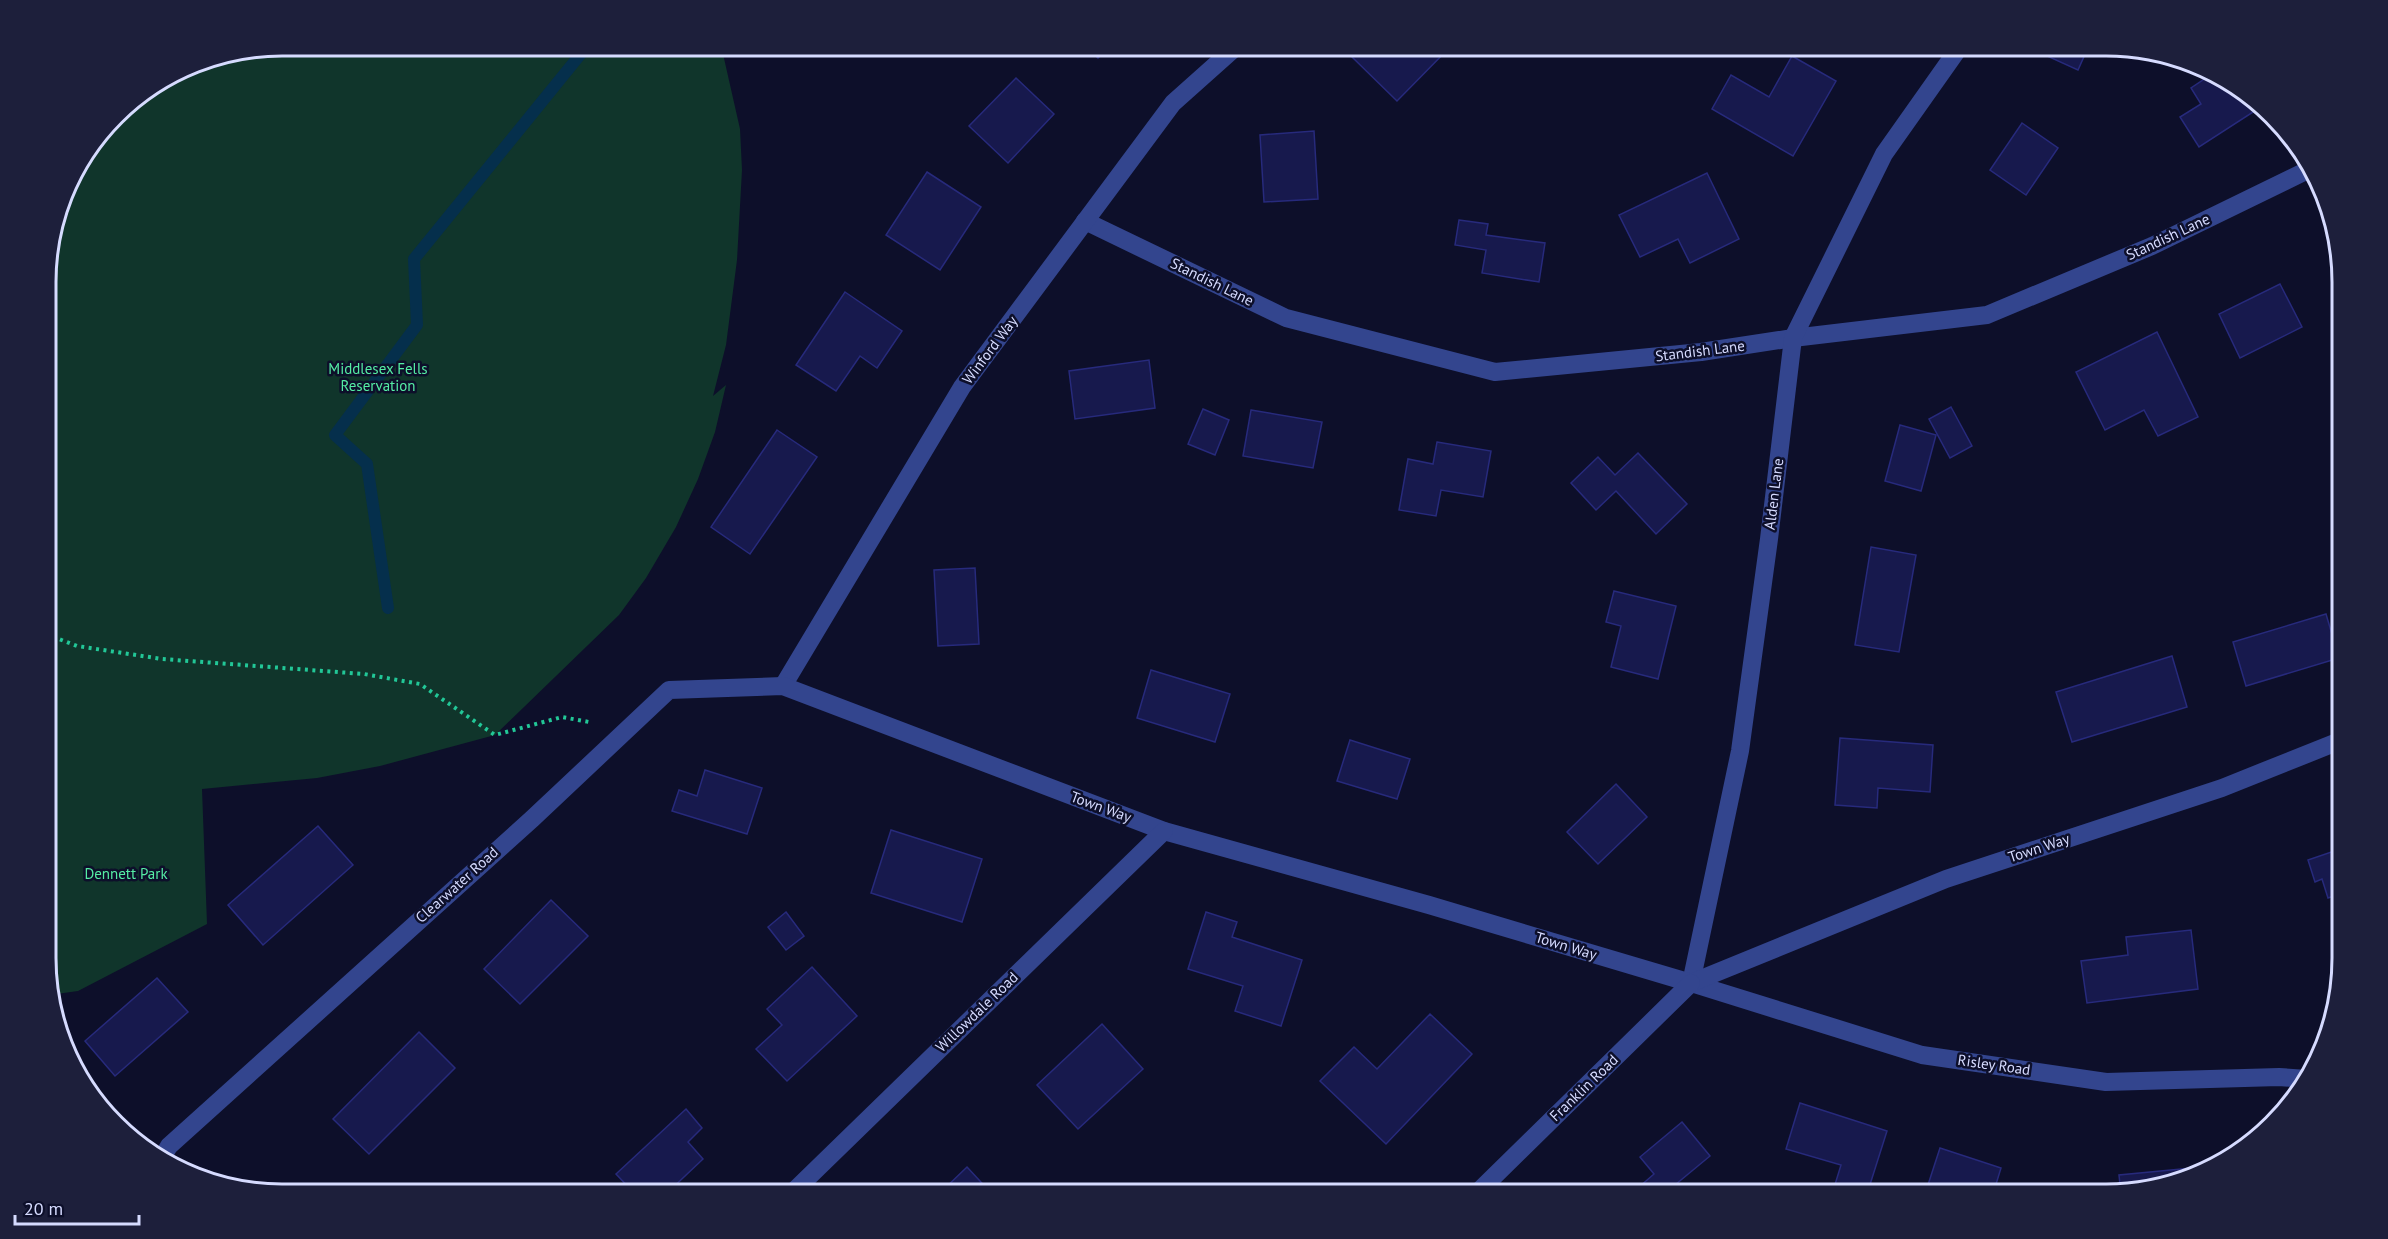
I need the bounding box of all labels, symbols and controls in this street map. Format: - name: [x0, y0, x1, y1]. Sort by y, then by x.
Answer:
- street label: Standish Lane: [2123, 209, 2213, 264]
- street label: Standish Lane: [1168, 253, 1257, 310]
- street label: Winford Way: [958, 312, 1021, 388]
- street label: Standish Lane: [1654, 336, 1746, 365]
- park label: Middlesex Fells Reservation: [328, 359, 428, 395]
- street label: Alden Lane: [1760, 457, 1787, 531]
- street label: Town Way: [1068, 787, 1134, 826]
- street label: Town Way: [2006, 829, 2072, 866]
- street label: Clearwater Road: [411, 842, 502, 927]
- park label: Dennett Park: [84, 864, 168, 883]
- street label: Town Way: [1533, 927, 1599, 964]
- street label: Willowdale Road: [931, 968, 1022, 1056]
- street label: Franklin Road: [1545, 1050, 1622, 1125]
- street label: Risley Road: [1957, 1050, 2032, 1079]
- scale bar: [15, 1188, 140, 1226]
- text: 20 m: [24, 1197, 63, 1220]

